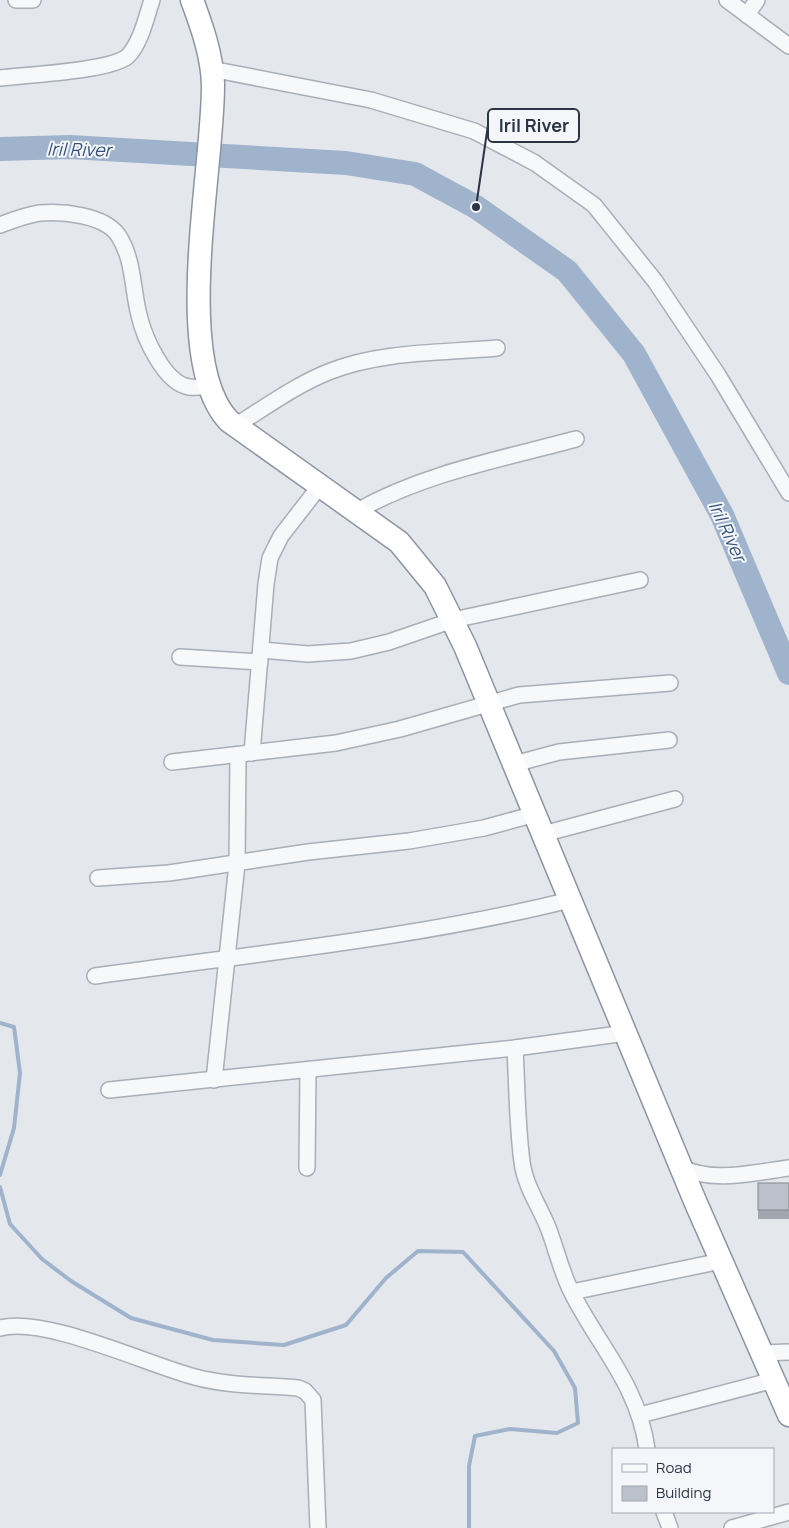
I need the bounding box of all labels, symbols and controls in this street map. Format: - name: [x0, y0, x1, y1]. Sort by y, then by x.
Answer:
- callout: Iril River: [488, 109, 579, 142]
- text: Iril River: [499, 113, 569, 137]
- water label: Iril River: [47, 136, 114, 162]
- water label: Iril River: [704, 497, 753, 567]
- legend: [612, 1448, 774, 1513]
- text: Road: [656, 1457, 692, 1478]
- text: Building: [656, 1482, 711, 1503]

